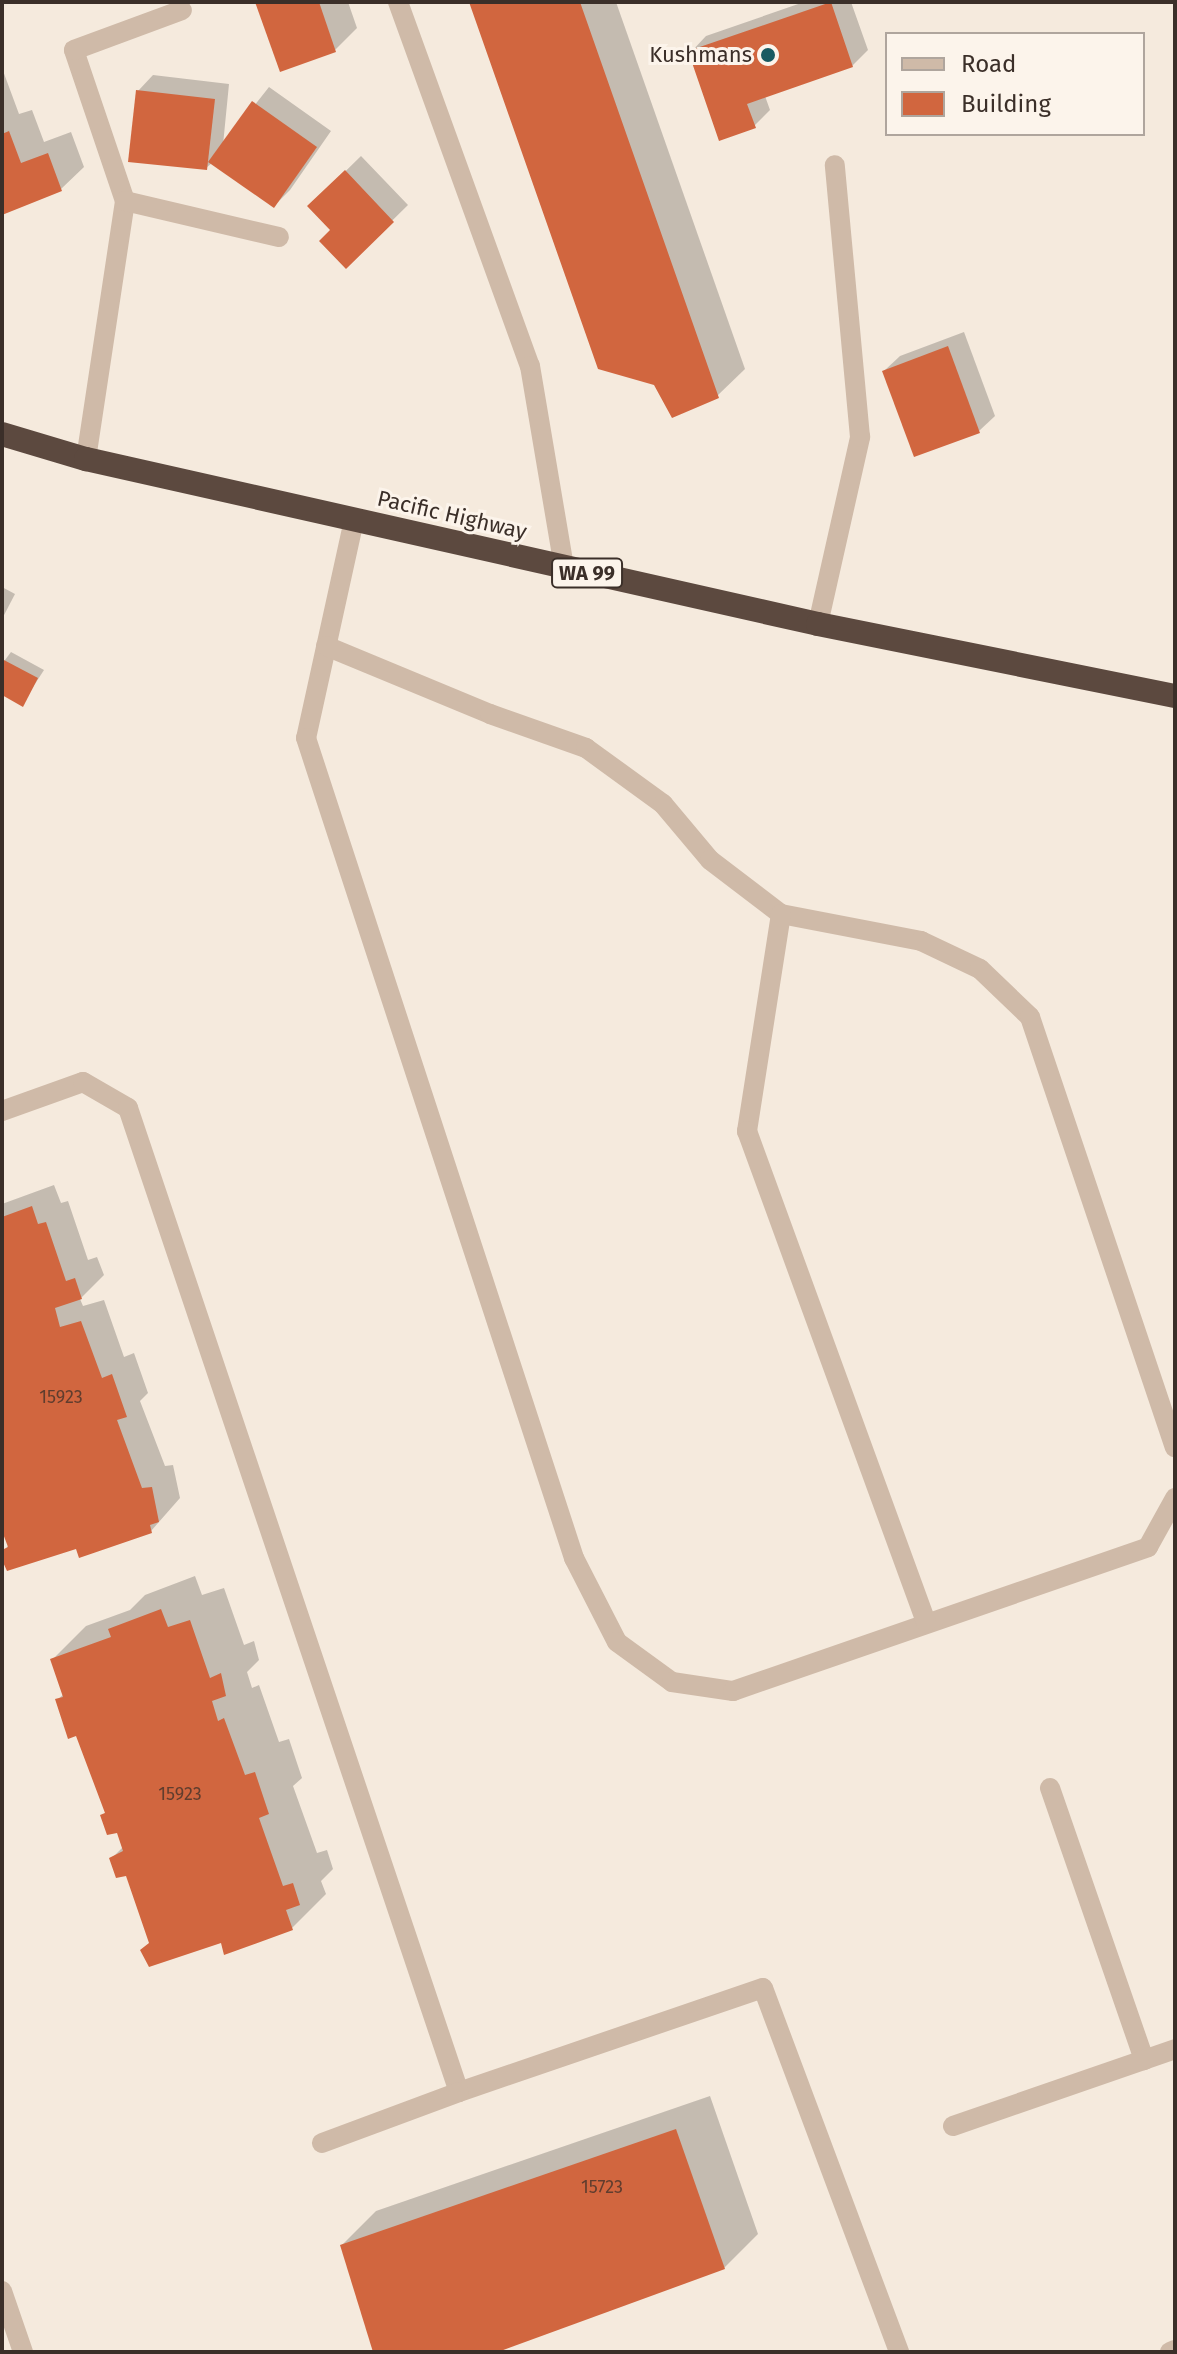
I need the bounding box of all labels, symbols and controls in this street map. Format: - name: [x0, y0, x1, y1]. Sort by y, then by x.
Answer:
- legend: [885, 32, 1145, 136]
- place label: Kushmans: [649, 42, 752, 68]
- marker: Kushmans: [759, 46, 777, 64]
- text: Road: [961, 50, 1016, 78]
- text: Building: [961, 90, 1051, 118]
- street label: Pacific Highway: [375, 485, 529, 545]
- road number: WA 99: [551, 557, 623, 589]
- house number: 15923: [39, 1386, 83, 1408]
- house number: 15923: [158, 1783, 202, 1805]
- house number: 15723: [581, 2176, 623, 2198]

